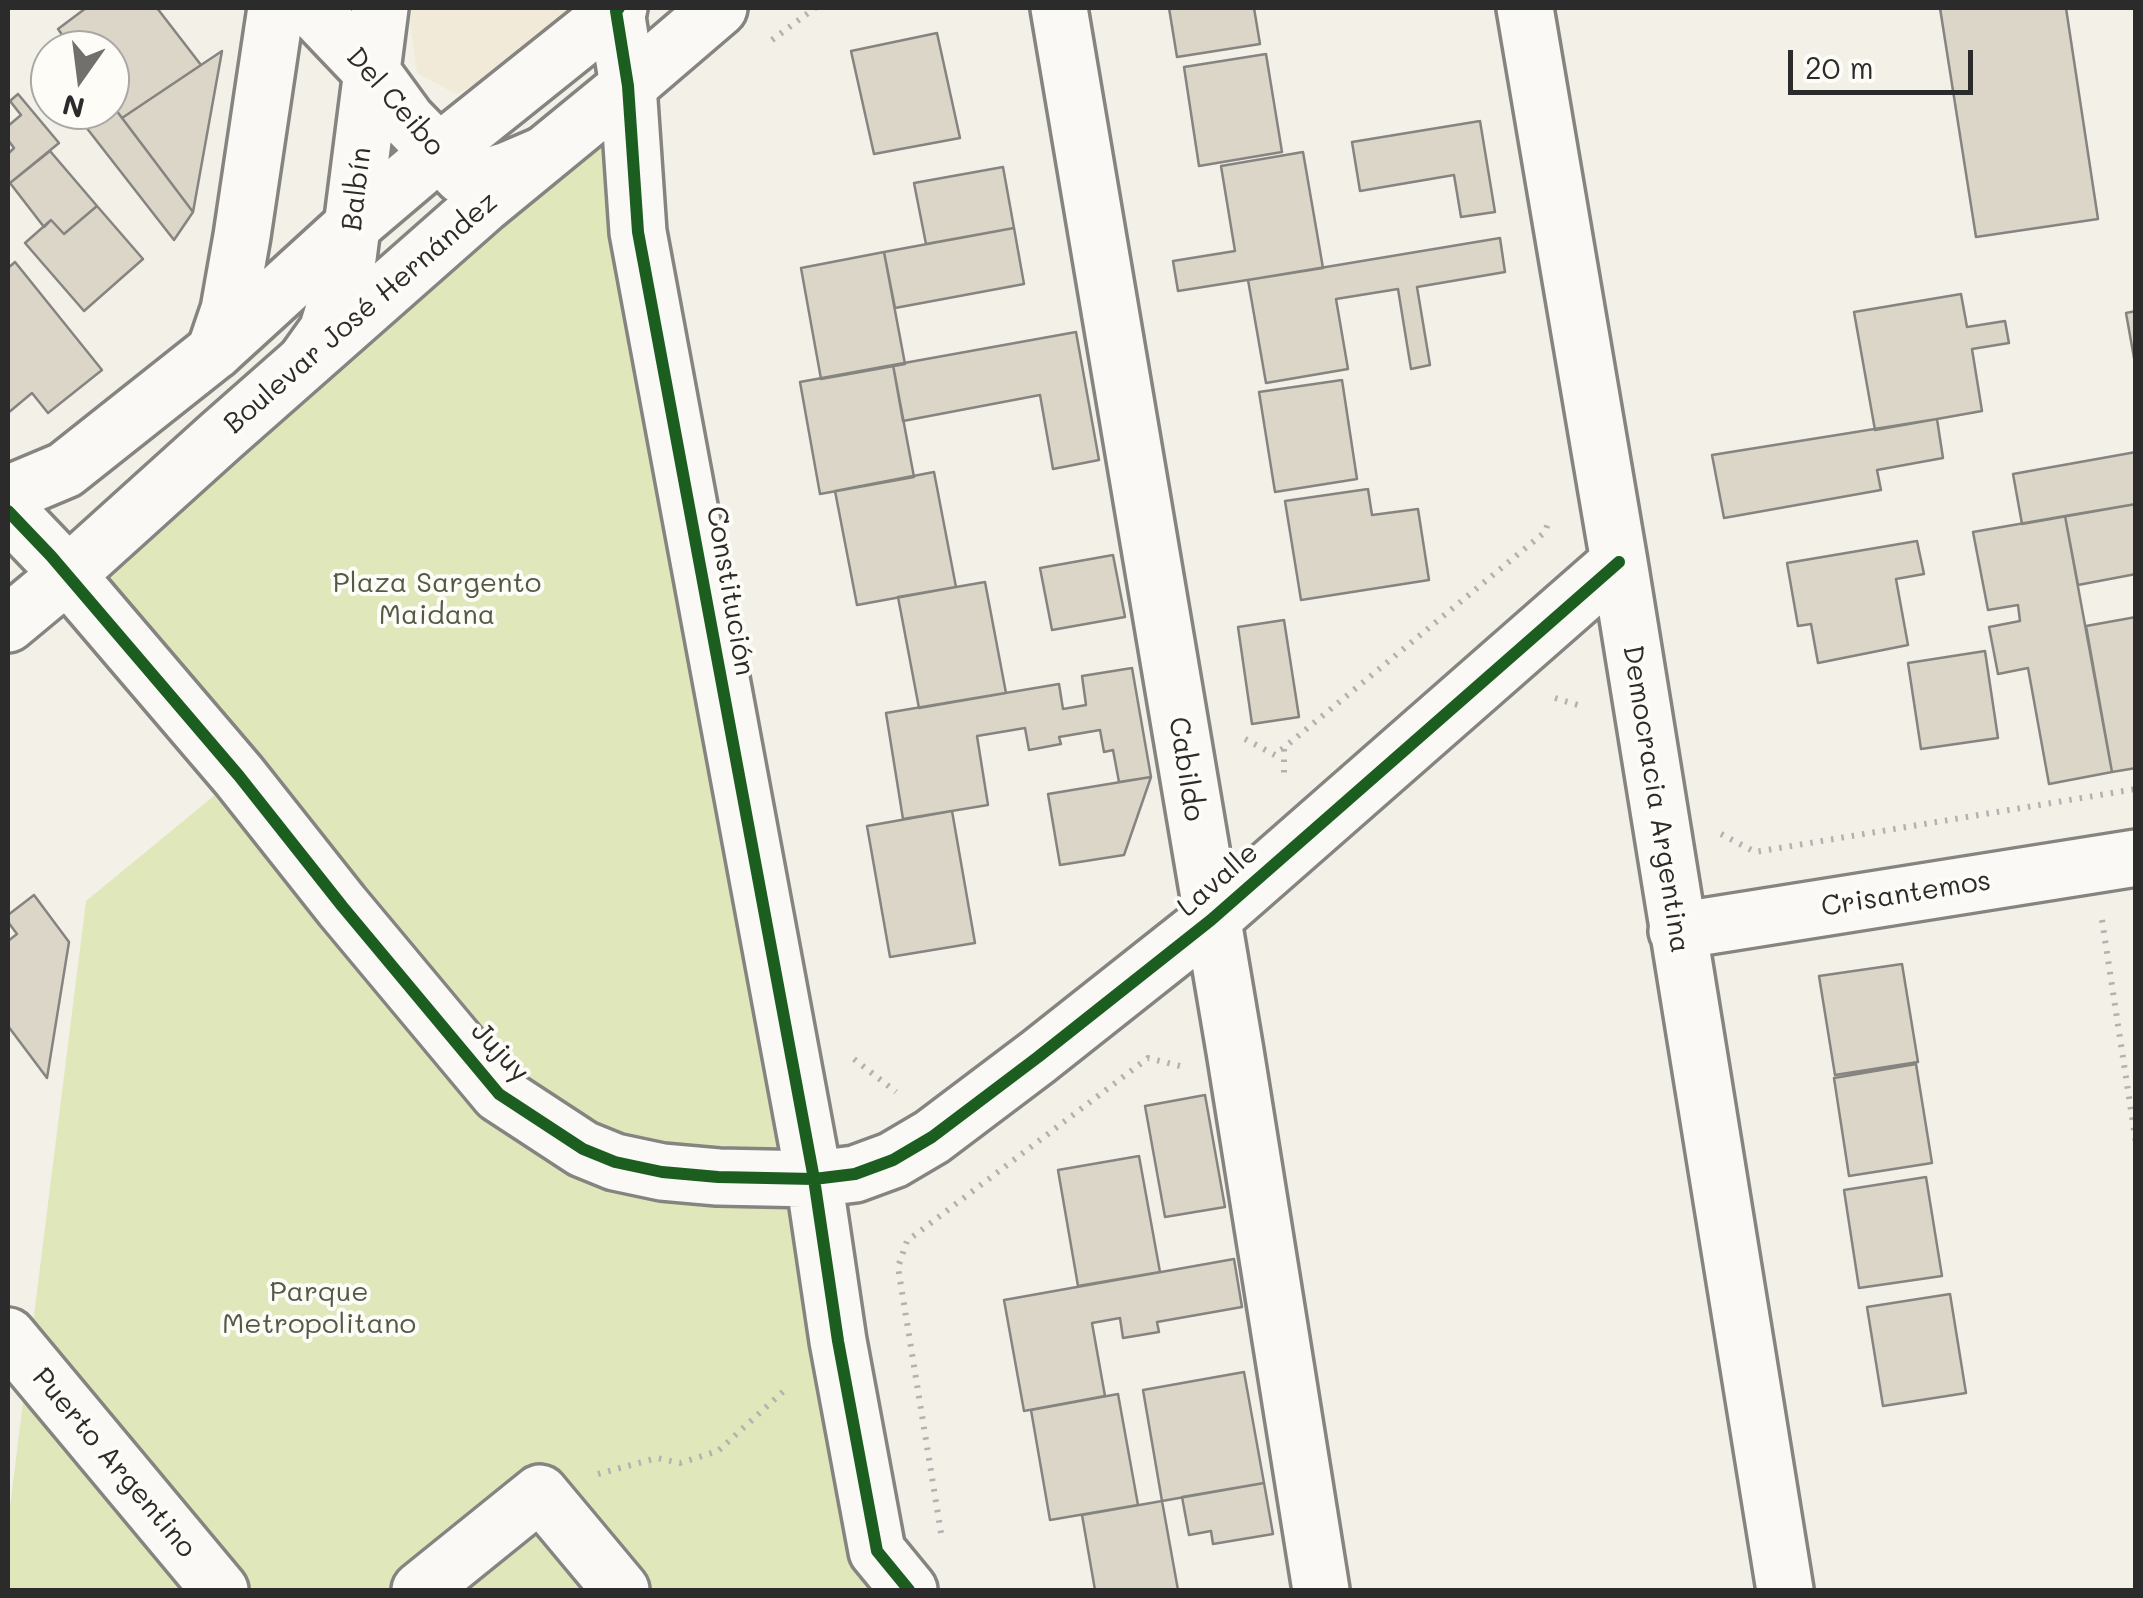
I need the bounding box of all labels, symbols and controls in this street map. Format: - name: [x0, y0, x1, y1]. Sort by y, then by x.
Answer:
- north arrow: [30, 30, 130, 130]
- scale bar: [1793, 30, 1978, 92]
- street label: Del Ceibo: [339, 41, 451, 163]
- text: 20 m: [1805, 47, 1874, 87]
- text: N: [59, 87, 88, 127]
- street label: Balbín: [335, 145, 379, 233]
- street label: Boulevar José Hernández: [217, 185, 505, 441]
- street label: Constitución: [699, 504, 761, 678]
- park label: Plaza Sargento Maidana: [333, 566, 541, 632]
- street label: Democracia Argentina: [1615, 643, 1697, 955]
- street label: Cabildo: [1161, 714, 1211, 824]
- street label: Lavalle: [1171, 836, 1265, 924]
- street label: Crisantemos: [1819, 864, 1993, 924]
- street label: Jujuy: [464, 1015, 536, 1089]
- park label: Parque Metropolitano: [222, 1275, 416, 1341]
- street label: Puerto Argentino: [25, 1361, 203, 1565]

